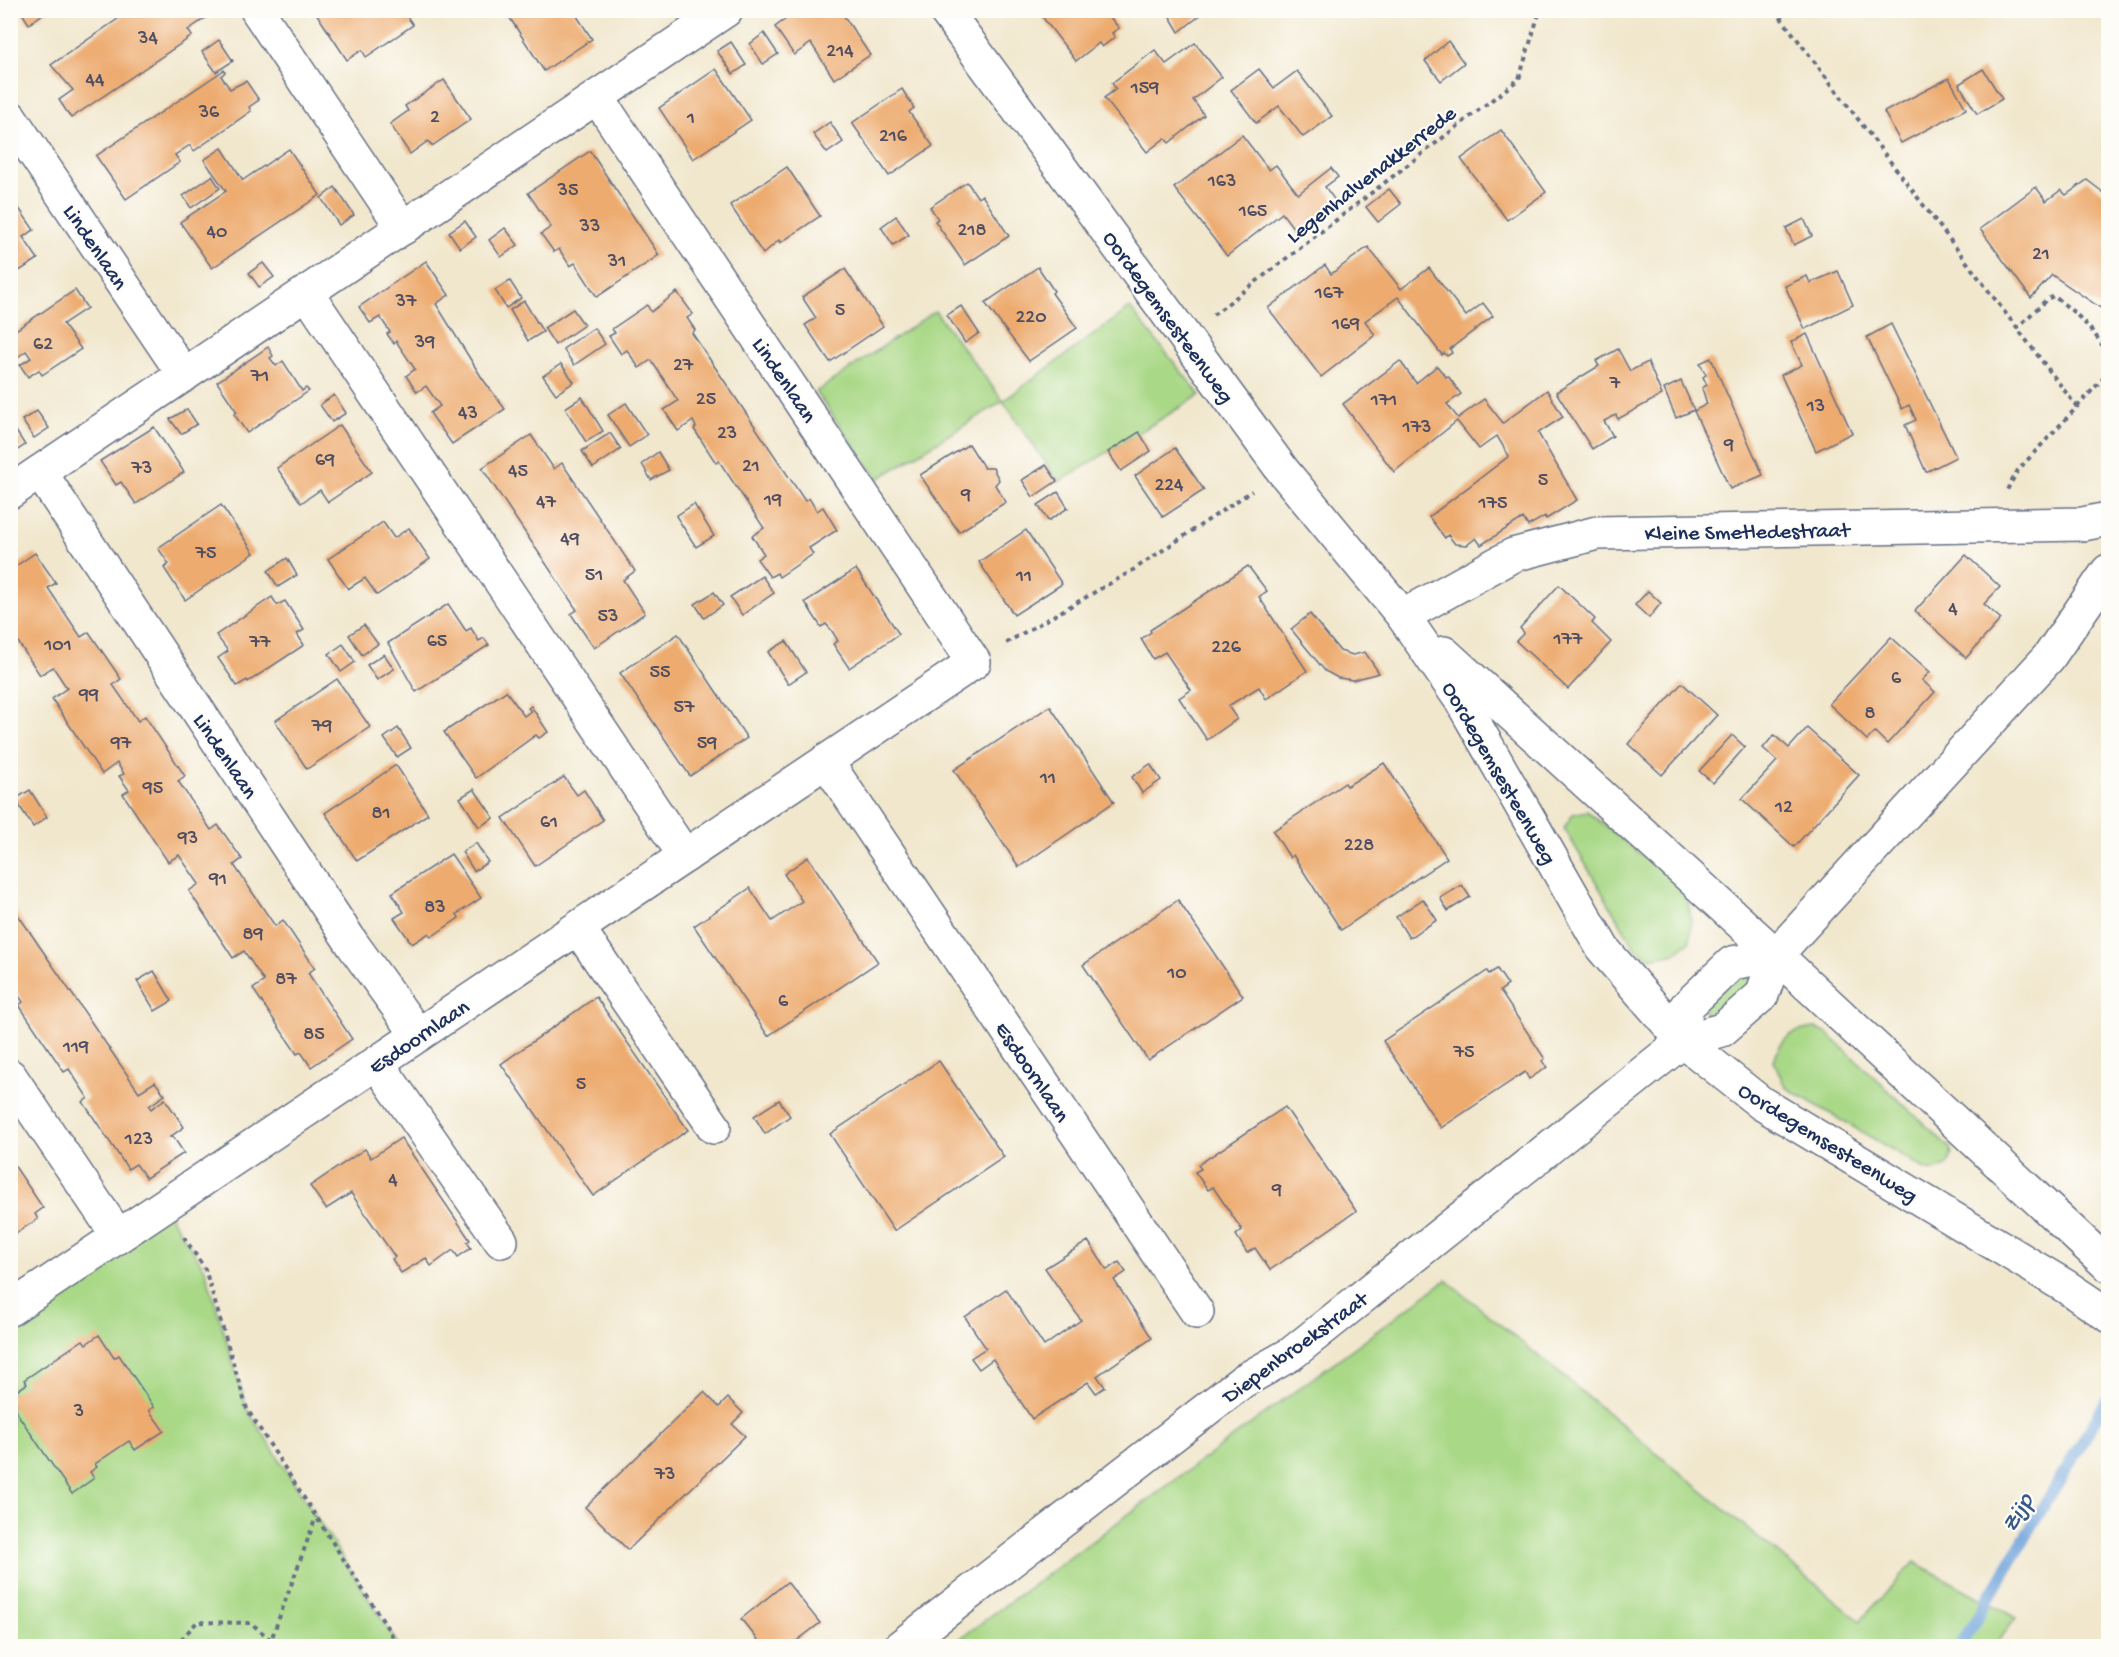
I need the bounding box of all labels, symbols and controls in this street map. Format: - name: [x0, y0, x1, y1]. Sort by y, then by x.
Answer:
- house number: 34: [137, 28, 158, 51]
- house number: 214: [826, 41, 854, 64]
- house number: 44: [86, 70, 105, 93]
- house number: 159: [1130, 78, 1159, 101]
- street label: Legenhalvenakkerrede: [1282, 101, 1463, 251]
- house number: 36: [198, 102, 220, 125]
- house number: 2: [430, 107, 440, 130]
- house number: 1: [686, 108, 695, 131]
- house number: 216: [879, 126, 908, 149]
- house number: 163: [1207, 171, 1236, 194]
- house number: 35: [557, 180, 578, 203]
- street label: Lindenlaan: [56, 200, 132, 296]
- house number: 165: [1238, 201, 1267, 224]
- house number: 33: [579, 216, 600, 239]
- house number: 218: [958, 220, 986, 243]
- house number: 40: [207, 222, 227, 245]
- street label: Oordegemsesteenweg: [1095, 227, 1238, 410]
- house number: 21: [2032, 244, 2050, 267]
- house number: 31: [607, 251, 626, 274]
- house number: 167: [1314, 283, 1344, 306]
- house number: 37: [395, 291, 417, 314]
- house number: 5: [835, 300, 845, 323]
- house number: 220: [1016, 307, 1046, 330]
- house number: 169: [1331, 314, 1360, 337]
- house number: 39: [414, 332, 435, 355]
- street label: Lindenlaan: [745, 333, 821, 429]
- house number: 62: [33, 334, 53, 357]
- house number: 27: [673, 355, 694, 378]
- house number: 71: [250, 366, 269, 389]
- house number: 7: [1609, 373, 1621, 396]
- house number: 25: [696, 389, 716, 412]
- house number: 171: [1370, 390, 1397, 413]
- house number: 13: [1806, 396, 1825, 419]
- house number: 43: [458, 403, 478, 426]
- house number: 173: [1402, 417, 1431, 440]
- house number: 23: [717, 423, 737, 446]
- house number: 9: [1723, 435, 1734, 458]
- house number: 69: [315, 450, 335, 473]
- house number: 21: [742, 456, 760, 479]
- house number: 73: [131, 458, 152, 481]
- house number: 45: [508, 461, 528, 484]
- house number: 5: [1538, 470, 1548, 493]
- house number: 224: [1154, 475, 1184, 498]
- house number: 9: [960, 485, 971, 508]
- house number: 19: [763, 490, 782, 513]
- house number: 47: [536, 492, 557, 515]
- house number: 175: [1478, 493, 1508, 516]
- street label: Kleine Smetledestraat: [1644, 519, 1852, 549]
- house number: 49: [560, 529, 580, 552]
- house number: 75: [195, 543, 216, 566]
- house number: 51: [585, 565, 603, 588]
- house number: 11: [1015, 566, 1032, 589]
- house number: 4: [1948, 599, 1958, 622]
- house number: 53: [598, 606, 618, 629]
- house number: 177: [1553, 629, 1583, 652]
- house number: 65: [427, 631, 447, 654]
- house number: 77: [249, 632, 271, 655]
- house number: 101: [43, 635, 72, 658]
- house number: 226: [1211, 637, 1242, 660]
- house number: 55: [649, 662, 671, 685]
- house number: 6: [1891, 668, 1902, 691]
- street label: Oordegemsesteenweg: [1435, 678, 1560, 870]
- house number: 99: [78, 685, 99, 708]
- house number: 57: [674, 697, 695, 720]
- house number: 8: [1865, 703, 1876, 726]
- street label: Lindenlaan: [186, 709, 262, 805]
- house number: 79: [311, 716, 332, 739]
- house number: 97: [110, 733, 132, 756]
- house number: 59: [697, 733, 717, 756]
- house number: 11: [1039, 768, 1056, 791]
- house number: 95: [142, 778, 163, 801]
- house number: 12: [1774, 797, 1793, 820]
- house number: 81: [371, 803, 391, 826]
- house number: 61: [540, 812, 558, 835]
- house number: 93: [177, 828, 198, 851]
- house number: 228: [1344, 835, 1374, 858]
- house number: 91: [208, 869, 227, 892]
- house number: 83: [424, 897, 446, 920]
- house number: 89: [243, 924, 263, 947]
- house number: 10: [1166, 963, 1187, 986]
- house number: 87: [275, 969, 297, 992]
- house number: 6: [778, 991, 789, 1014]
- street label: Esdoornlaan: [365, 995, 476, 1081]
- street label: Esdoornlaan: [988, 1018, 1074, 1129]
- house number: 85: [303, 1024, 325, 1047]
- house number: 119: [62, 1037, 89, 1060]
- house number: 75: [1453, 1042, 1474, 1065]
- house number: 5: [576, 1074, 586, 1097]
- street label: Oordegemsesteenweg: [1732, 1079, 1921, 1210]
- house number: 123: [124, 1129, 153, 1152]
- house number: 4: [388, 1170, 398, 1193]
- house number: 9: [1271, 1180, 1282, 1203]
- street label: Diepenbroekstraat: [1217, 1287, 1376, 1412]
- house number: 3: [73, 1401, 84, 1424]
- house number: 73: [654, 1464, 675, 1487]
- water label: Zijp: [1996, 1488, 2042, 1538]

